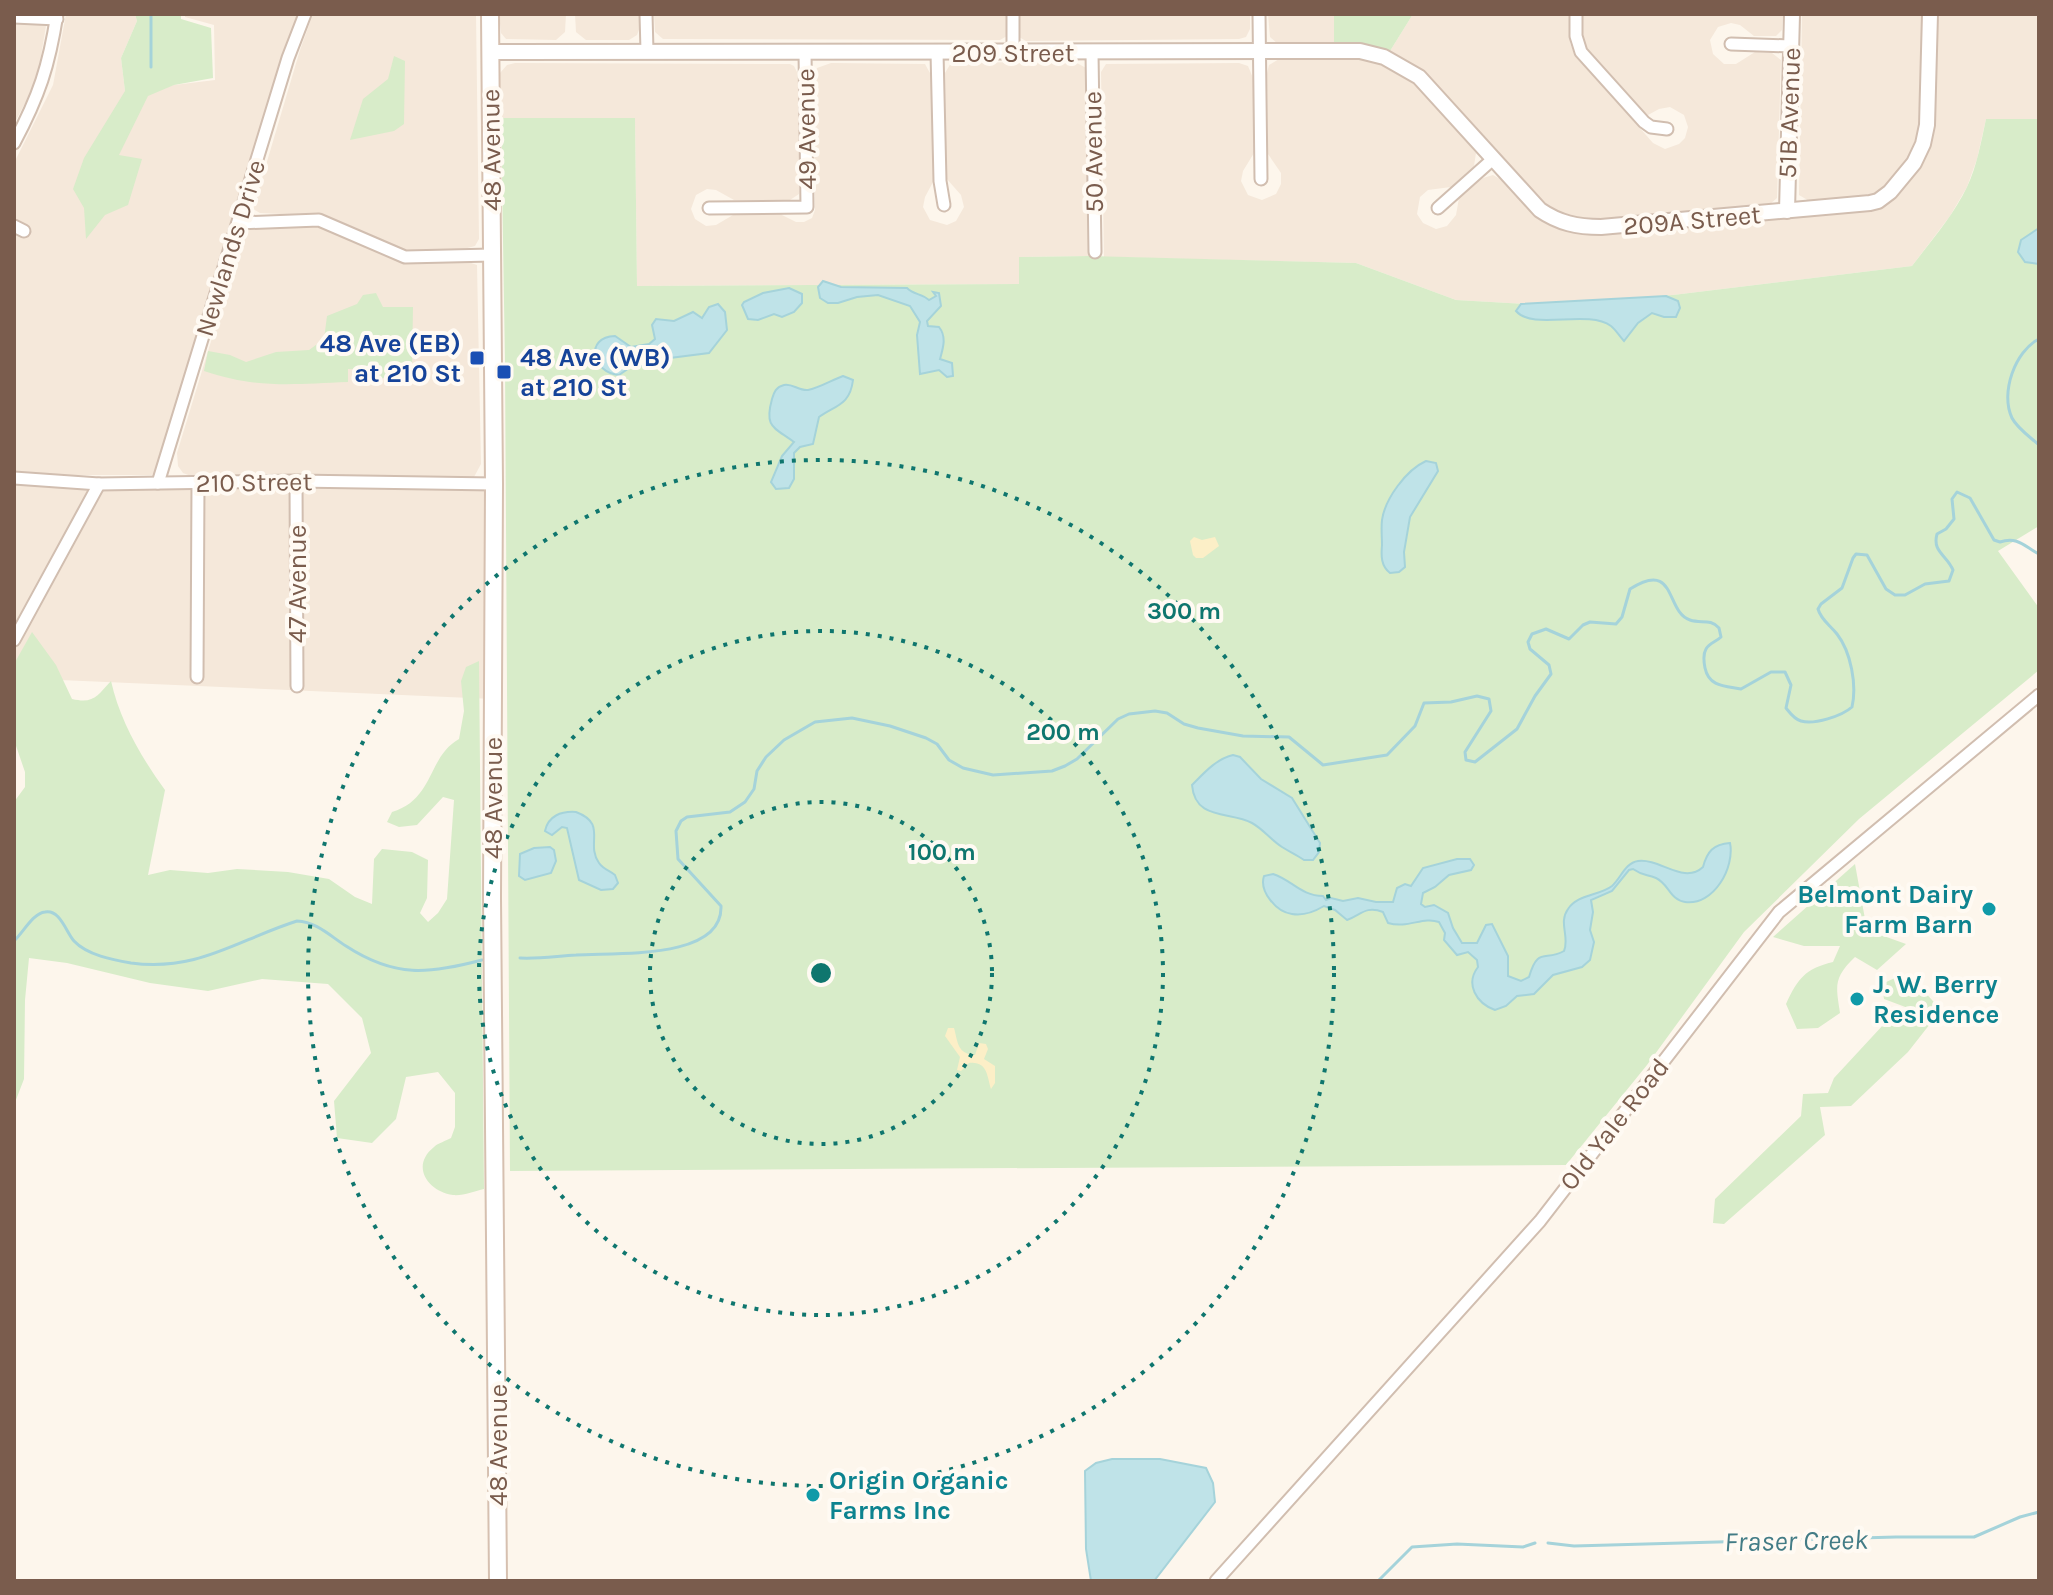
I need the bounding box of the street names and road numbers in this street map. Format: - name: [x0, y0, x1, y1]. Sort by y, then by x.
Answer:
- street label: 209 Street: [951, 38, 1075, 69]
- street label: 51B Avenue: [1772, 47, 1807, 179]
- street label: 49 Avenue: [790, 68, 823, 190]
- street label: 48 Avenue: [475, 89, 508, 211]
- street label: 50 Avenue: [1077, 91, 1110, 213]
- street label: Newlands Drive: [189, 156, 272, 340]
- street label: 209A Street: [1622, 199, 1762, 242]
- street label: 210 Street: [195, 466, 313, 499]
- street label: 47 Avenue: [282, 525, 313, 643]
- street label: 48 Avenue: [478, 737, 509, 859]
- street label: Old Yale Road: [1553, 1052, 1676, 1197]
- street label: 48 Avenue: [483, 1384, 514, 1506]

